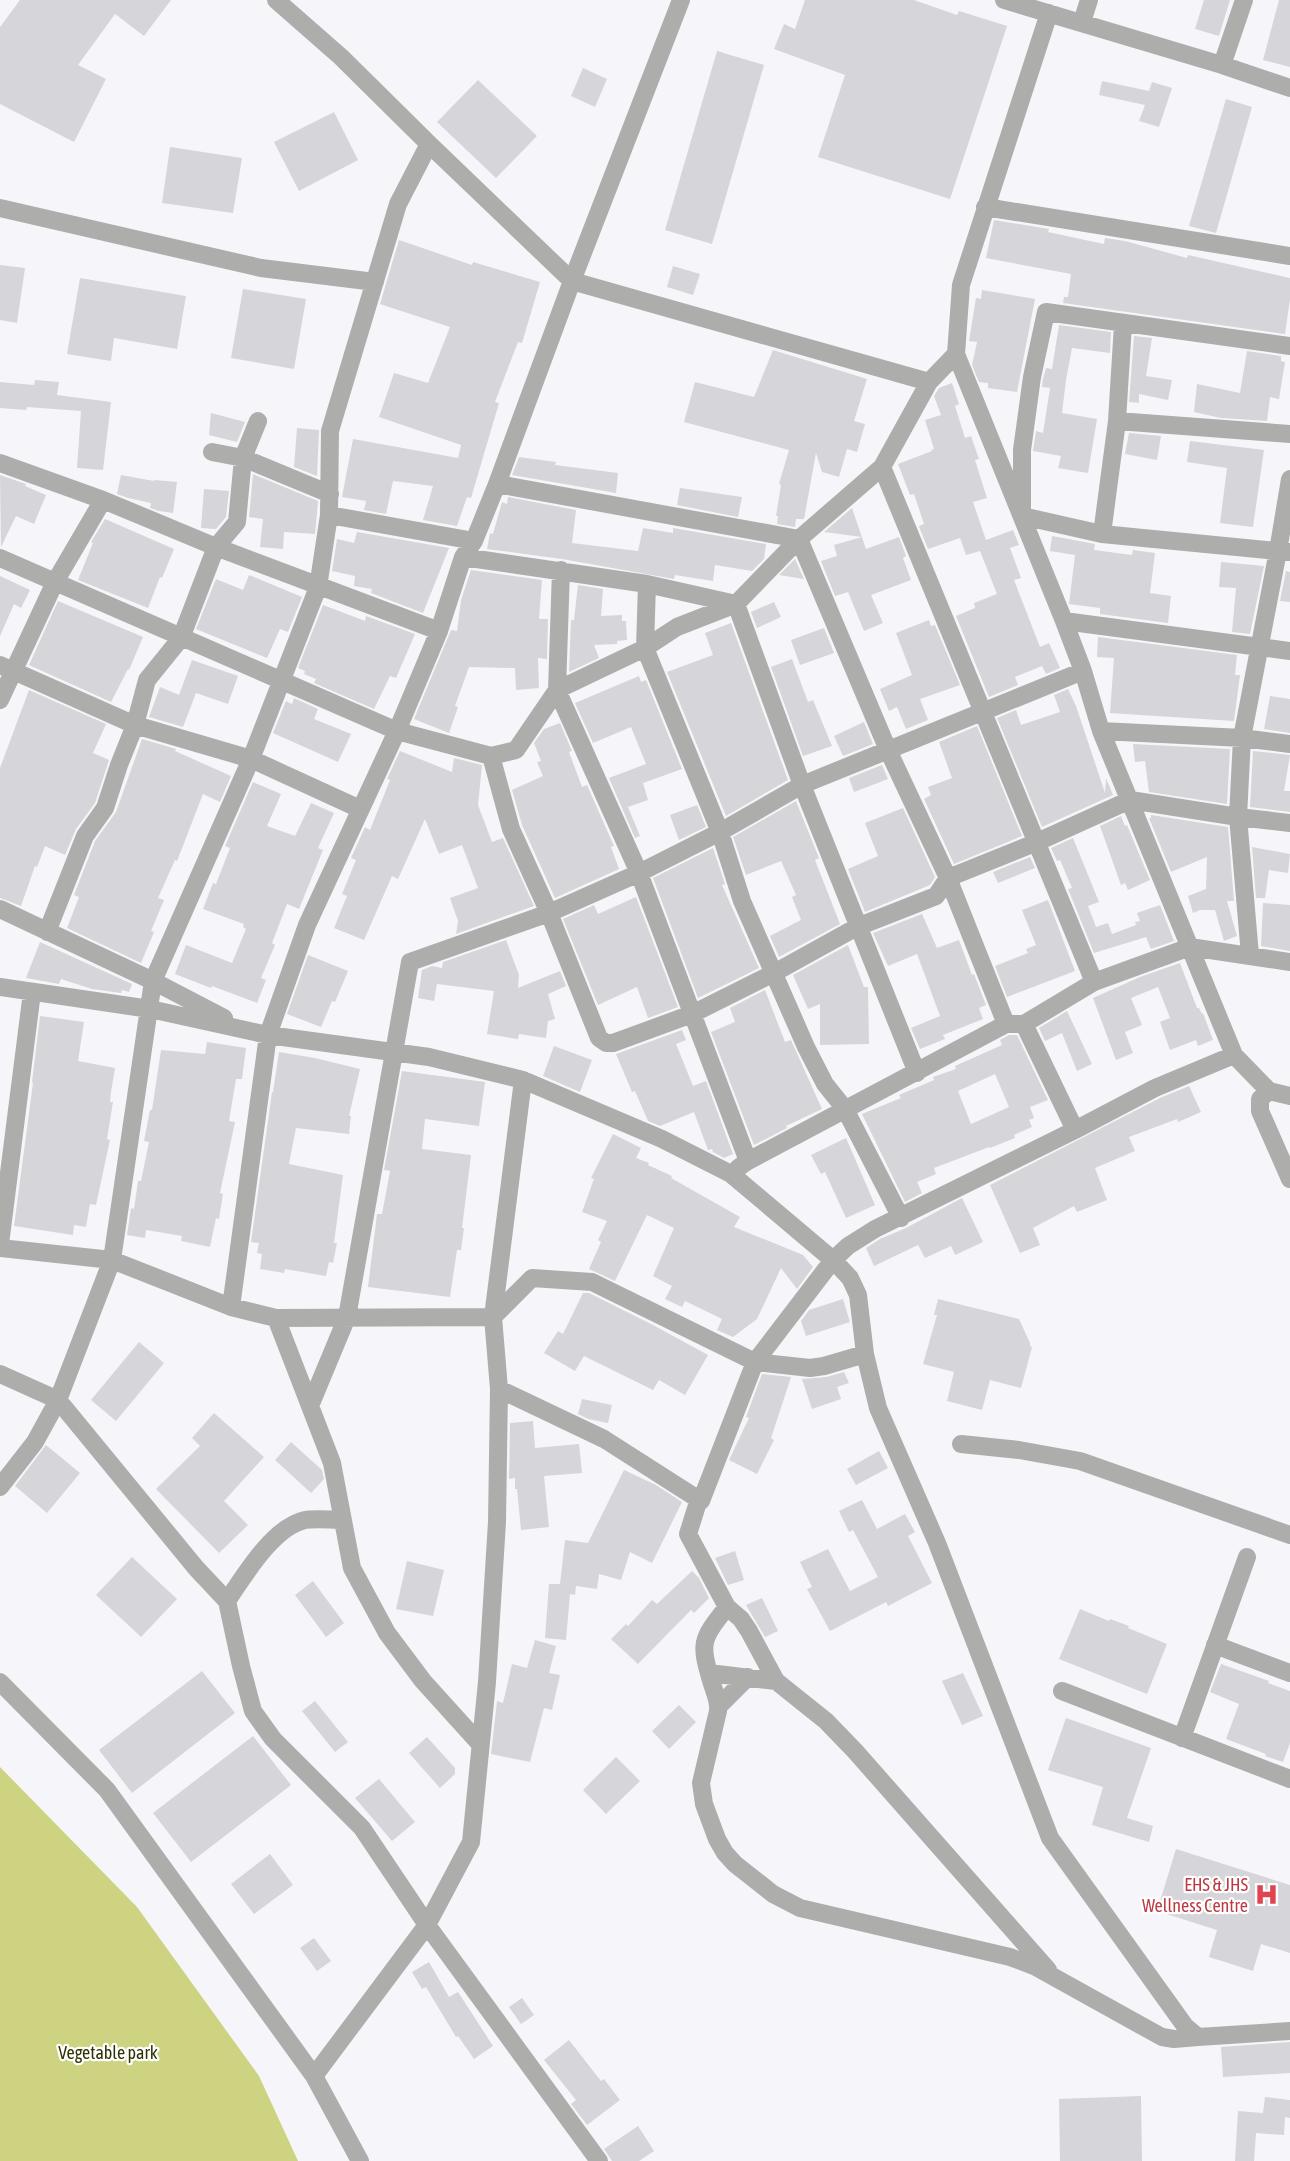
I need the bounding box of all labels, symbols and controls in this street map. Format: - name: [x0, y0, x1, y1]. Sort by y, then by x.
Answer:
- place label: EHS & JHS Wellness Centre: [1142, 1874, 1248, 1916]
- hospital icon: EHS & JHS Wellness Centre: [1253, 1882, 1279, 1908]
- park label: Vegetable park: [58, 2042, 158, 2063]

